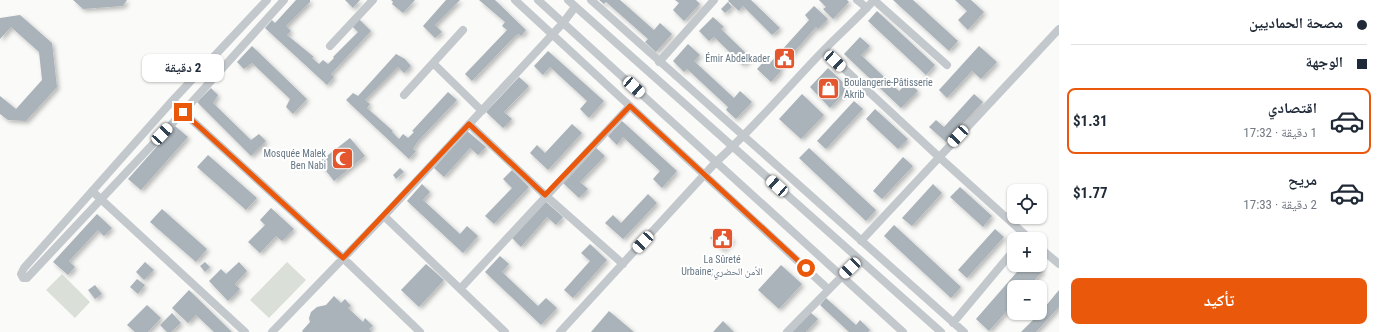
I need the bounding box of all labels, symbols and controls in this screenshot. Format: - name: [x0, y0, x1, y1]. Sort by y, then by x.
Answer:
- text: مصحة الحماديين: [1249, 14, 1343, 32]
- public building icon: Émir Abdelkader: [772, 45, 798, 71]
- car: [822, 48, 848, 74]
- place label: Émir Abdelkader: [705, 52, 770, 64]
- text: الوجهة: [1305, 53, 1343, 71]
- callout: 2 دقيقة: [142, 54, 224, 82]
- text: 2 دقيقة: [165, 60, 201, 75]
- car: [621, 75, 647, 99]
- shop icon: Boulangerie-Pâtisserie Akrib: [816, 75, 842, 101]
- place label: Boulangerie-Pâtisserie Akrib: [844, 77, 933, 100]
- text: اقتصادي: [1268, 99, 1317, 117]
- route end: [174, 103, 192, 121]
- icon: car: [1329, 103, 1365, 139]
- text: $1.31: [1073, 112, 1108, 130]
- car: [149, 121, 175, 147]
- car: [945, 123, 971, 149]
- text: 1 دقيقة · 17:32: [1243, 125, 1317, 140]
- mosque icon: Mosquée Malek Ben Nabi: [329, 146, 355, 172]
- place label: Mosquée Malek Ben Nabi: [264, 148, 326, 171]
- text: مريح: [1288, 171, 1317, 189]
- car: [764, 174, 790, 198]
- icon: car: [1329, 175, 1365, 211]
- map controls: [1007, 184, 1047, 320]
- button: locate: [1007, 184, 1047, 224]
- text: $1.77: [1073, 184, 1108, 202]
- text: 2 دقيقة · 17:33: [1243, 197, 1317, 212]
- public building icon: La Sûreté Urbaine;الأمن الحضري: [709, 226, 735, 252]
- car: [630, 229, 656, 255]
- button: +: [1007, 232, 1047, 272]
- place label: La Sûreté Urbaine;الأمن الحضري: [681, 254, 763, 279]
- car: [837, 255, 863, 281]
- route start: [797, 259, 815, 277]
- button: تأكيد: [1071, 278, 1367, 324]
- button: −: [1007, 280, 1047, 320]

